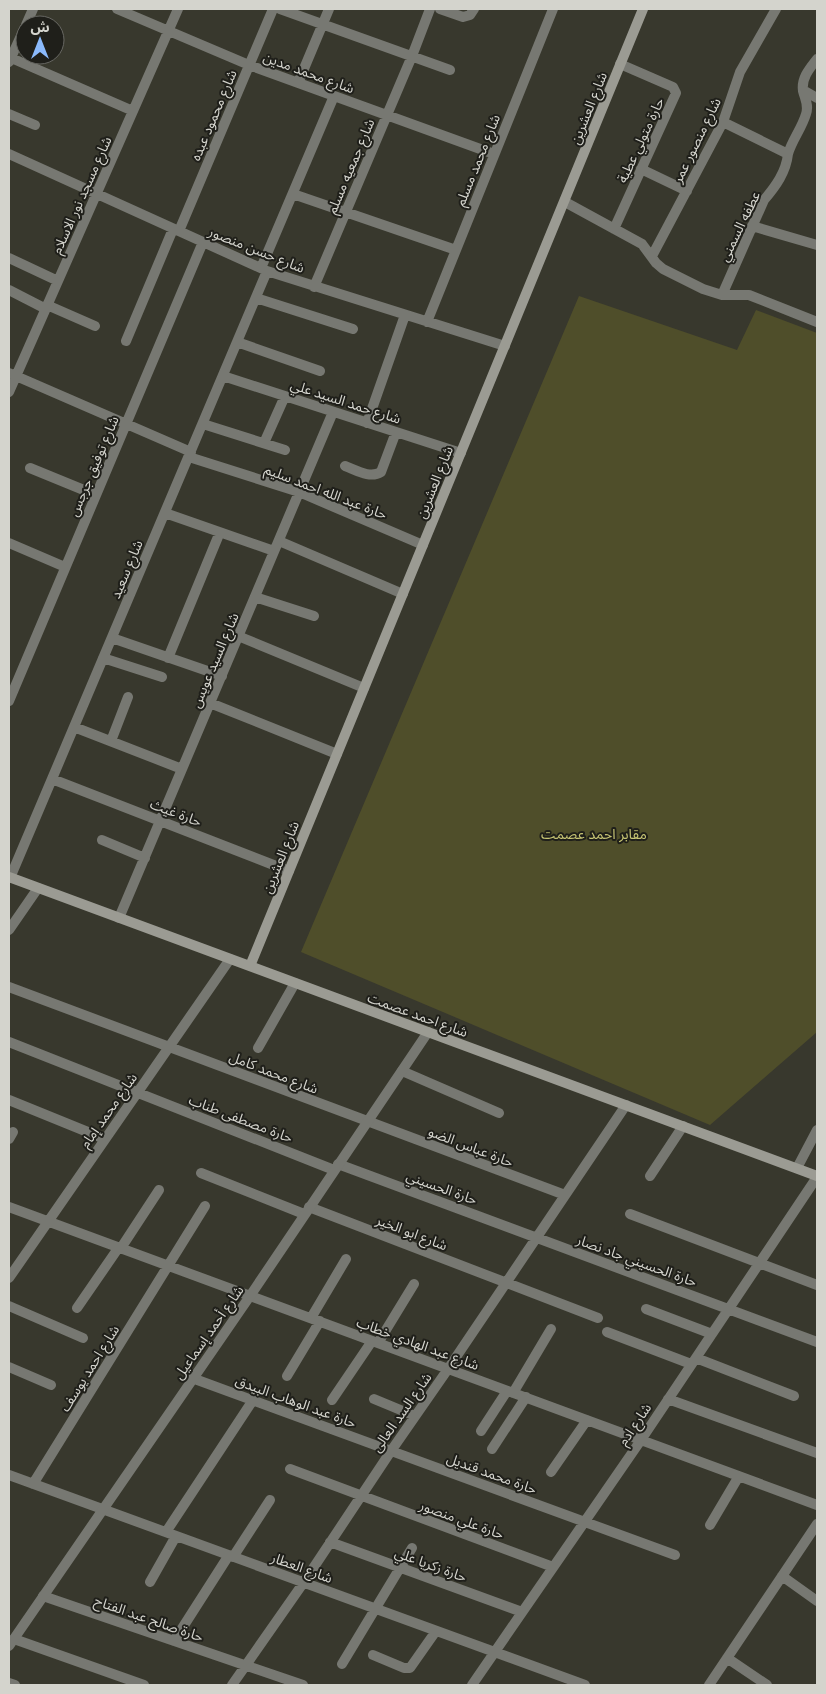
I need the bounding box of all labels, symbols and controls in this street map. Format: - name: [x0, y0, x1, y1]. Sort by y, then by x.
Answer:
- north arrow: [15, 15, 65, 65]
- text: ش: [30, 17, 50, 36]
- street label: شارع محمد مدين: [260, 47, 357, 99]
- street label: شارع محمود عبده: [185, 67, 243, 164]
- street label: شارع العشرين: [565, 69, 613, 148]
- street label: حارة متولي عطية: [612, 94, 670, 187]
- street label: شارع منصور عمر: [667, 94, 727, 187]
- street label: شارع محمد مسلم: [450, 111, 506, 210]
- street label: شارع جمعيه مسلم: [321, 116, 380, 217]
- street label: شارع مسجد نور الاسلام: [47, 133, 117, 258]
- street label: عطفه السمني: [714, 187, 766, 266]
- street label: شارع حسن منصور: [204, 221, 308, 279]
- street label: شارع حمد السيد علي: [288, 374, 404, 430]
- street label: شارع توفيق جرجس: [63, 413, 125, 520]
- street label: شارع العشرين: [411, 443, 459, 522]
- street label: حارة عبد الله احمد سليم: [261, 459, 390, 525]
- street label: شارع سعيد: [105, 537, 149, 602]
- street label: شارع السيد عويس: [185, 609, 244, 711]
- street label: حارة غيث: [147, 793, 205, 831]
- street label: شارع العشرين: [257, 818, 305, 897]
- park label: مقابر احمد عصمت: [541, 824, 647, 843]
- street label: شارع احمد عصمت: [365, 987, 471, 1043]
- street label: شارع محمد كامل: [226, 1046, 321, 1100]
- street label: شارع محمد إمام: [75, 1069, 143, 1153]
- street label: حارة مصطفى طناب: [186, 1089, 296, 1147]
- street label: حارة عباس الضو: [426, 1121, 516, 1171]
- street label: حارة الحسيني: [403, 1165, 480, 1211]
- street label: شارع ابو الخير: [372, 1209, 450, 1256]
- street label: حارة الحسيني جاد نصار: [572, 1229, 700, 1293]
- street label: شارع أحمد إسماعيل: [169, 1281, 249, 1384]
- street label: شارع عبد الهادي خطاب: [353, 1312, 482, 1376]
- street label: شارع احمد يوسف: [55, 1321, 125, 1416]
- street label: شارع السد العالى: [366, 1368, 437, 1457]
- street label: حارة عبد الوهاب البيدق: [233, 1370, 359, 1432]
- street label: شارع ادم: [613, 1399, 657, 1450]
- street label: حارة محمد قنديل: [444, 1448, 540, 1498]
- street label: حارة علي منصور: [415, 1495, 507, 1545]
- street label: حارة زكريا علي: [392, 1542, 470, 1588]
- street label: شارع العطار: [267, 1547, 336, 1589]
- street label: حارة صالح عبد الفتاح: [91, 1590, 206, 1647]

